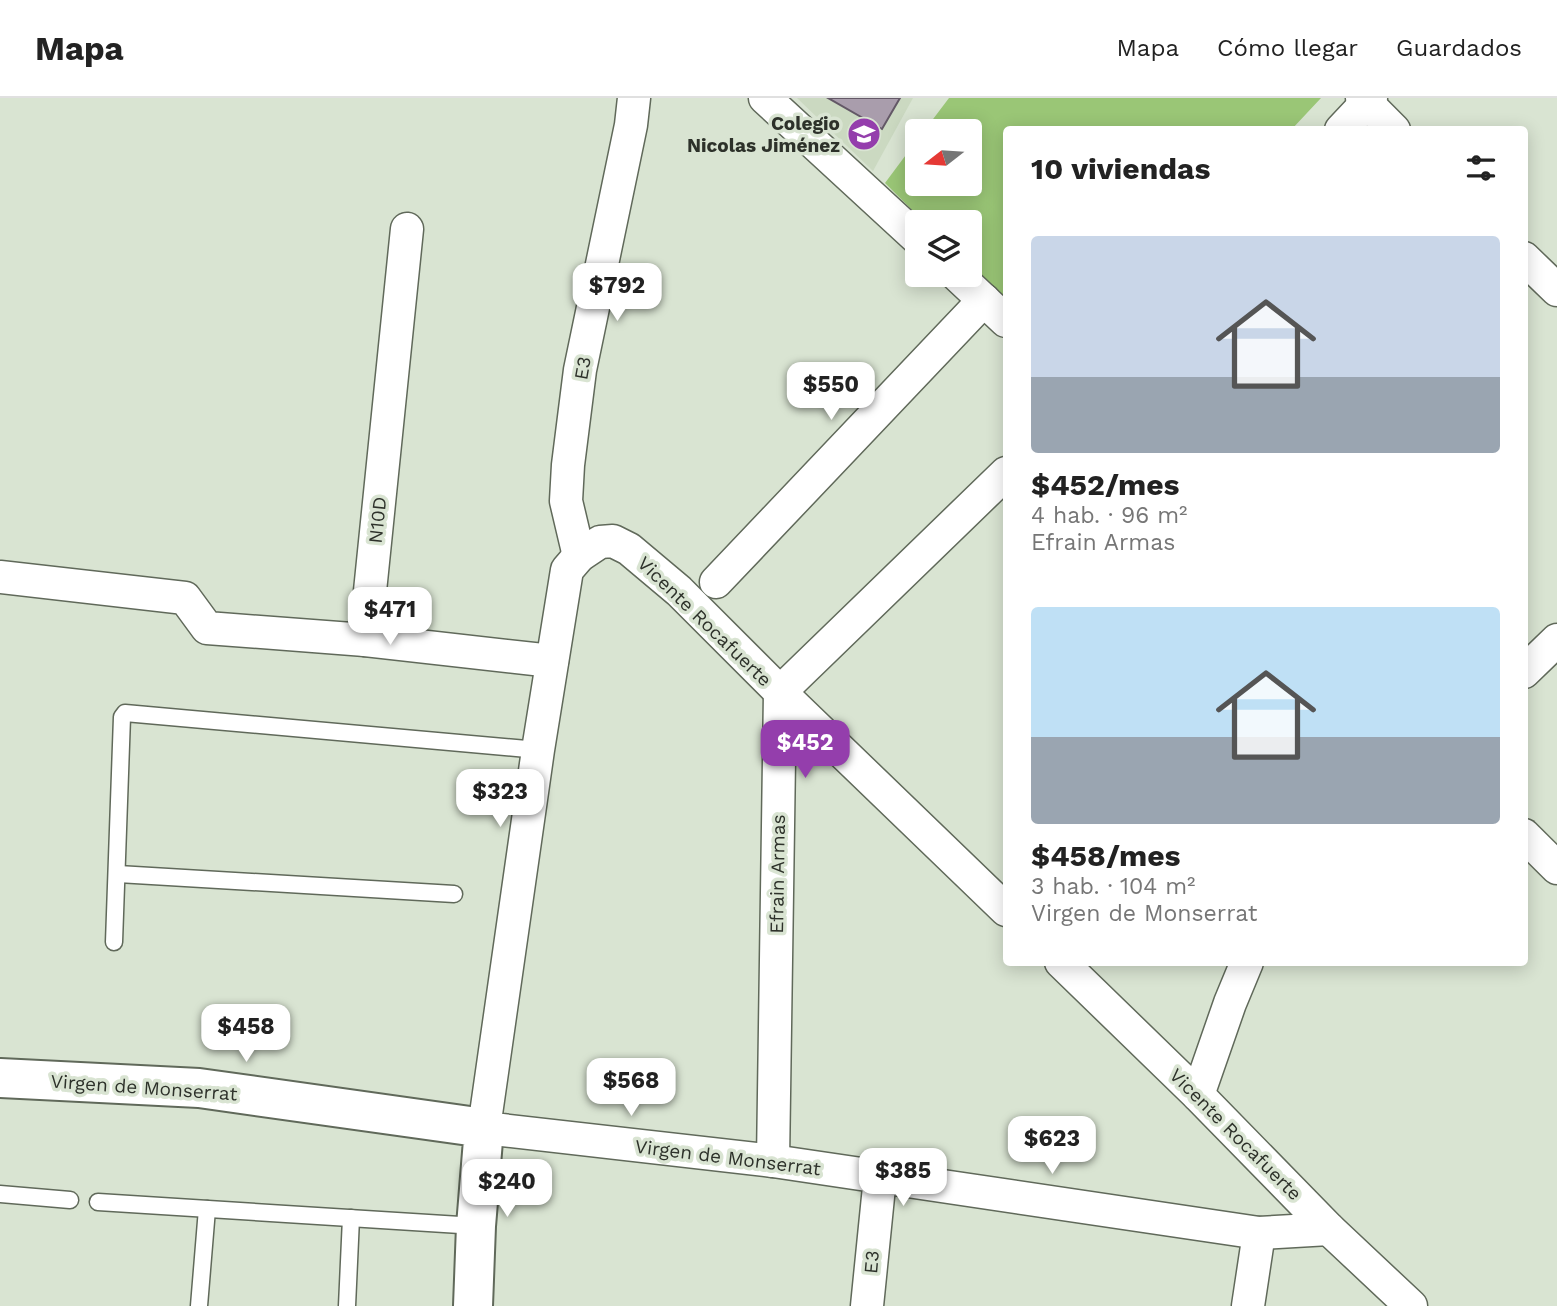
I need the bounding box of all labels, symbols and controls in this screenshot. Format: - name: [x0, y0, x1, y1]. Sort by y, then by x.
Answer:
- text: Mapa: [35, 29, 124, 68]
- text: Mapa: [1117, 34, 1179, 62]
- text: Cómo llegar: [1217, 34, 1358, 62]
- text: Guardados: [1396, 34, 1522, 62]
- place label: Colegio Nicolas Jiménez: [687, 112, 840, 157]
- school or university icon: Colegio Nicolas Jiménez: [845, 115, 883, 153]
- north arrow: [905, 119, 982, 196]
- map controls: [905, 119, 982, 287]
- icon: filters: [1462, 149, 1500, 187]
- text: 10 viviendas: [1031, 151, 1210, 186]
- button: layers: [905, 210, 982, 287]
- pin: $792: [576, 264, 658, 323]
- text: $792: [589, 272, 645, 299]
- icon: home: [1203, 281, 1329, 407]
- street label: E3: [569, 355, 596, 382]
- pin: $550: [790, 362, 872, 422]
- text: $550: [803, 371, 859, 398]
- text: $452/mes: [1031, 467, 1180, 502]
- street label: N10D: [364, 496, 391, 545]
- text: 4 hab. · 96 m²: [1031, 502, 1187, 529]
- text: Efrain Armas: [1031, 529, 1175, 556]
- street label: Vicente Rocafuerte: [633, 552, 776, 691]
- pin: $471: [349, 588, 431, 647]
- text: $471: [364, 596, 416, 623]
- icon: home: [1203, 652, 1329, 778]
- pin: $452: [764, 720, 846, 780]
- text: $452: [777, 729, 833, 756]
- pin: $323: [459, 770, 541, 829]
- text: $323: [472, 778, 528, 805]
- street label: Efrain Armas: [765, 814, 790, 934]
- text: $458/mes: [1031, 838, 1181, 873]
- text: 3 hab. · 104 m²: [1031, 873, 1196, 900]
- text: Virgen de Monserrat: [1031, 900, 1257, 927]
- pin: $458: [205, 1004, 287, 1064]
- text: $458: [217, 1013, 275, 1040]
- pin: $568: [590, 1058, 672, 1118]
- street label: Vicente Rocafuerte: [1165, 1064, 1306, 1205]
- text: $568: [603, 1067, 659, 1094]
- street label: Virgen de Monserrat: [50, 1070, 238, 1105]
- pin: $623: [1011, 1116, 1093, 1176]
- text: $623: [1024, 1125, 1080, 1152]
- street label: Virgen de Monserrat: [634, 1135, 822, 1180]
- pin: $385: [862, 1148, 944, 1208]
- text: $385: [875, 1157, 931, 1184]
- pin: $240: [466, 1160, 548, 1219]
- text: $240: [478, 1168, 536, 1195]
- street label: E3: [859, 1249, 884, 1275]

